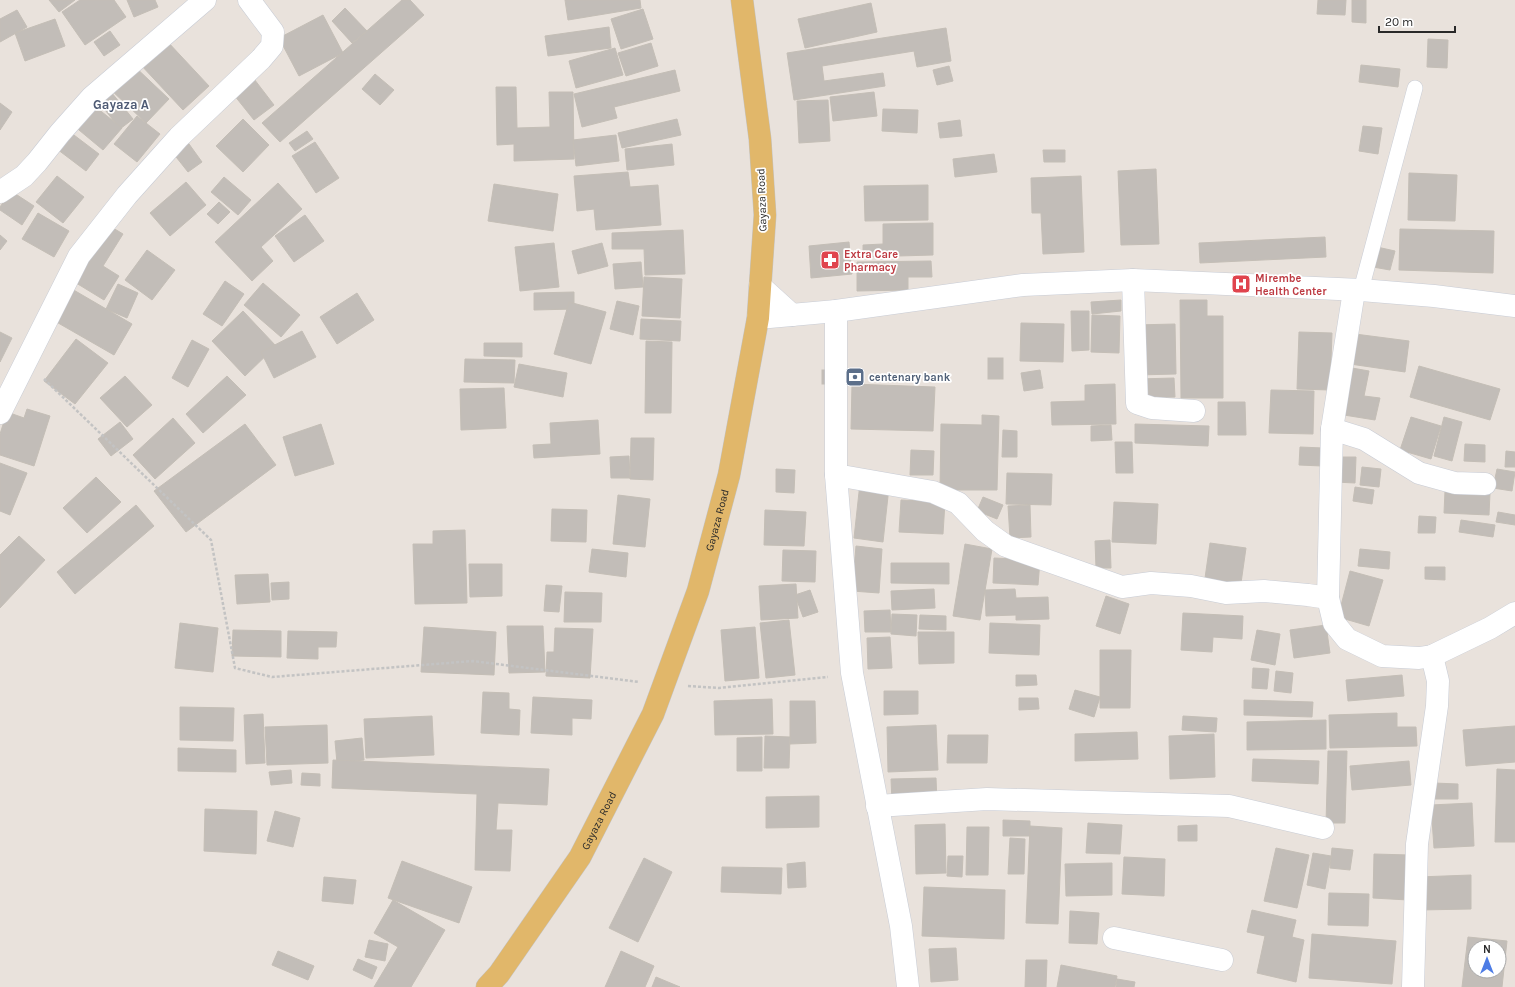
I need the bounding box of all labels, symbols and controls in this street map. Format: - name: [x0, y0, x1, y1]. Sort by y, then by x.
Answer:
- scale bar: [1379, 8, 1455, 34]
- text: 20 m: [1385, 15, 1413, 29]
- district label: Gayaza A: [93, 97, 149, 112]
- street label: Gayaza Road: [754, 168, 770, 232]
- place label: Extra Care Pharmacy: [844, 248, 898, 274]
- pharmacy icon: Extra Care Pharmacy: [819, 249, 841, 271]
- place label: Mirembe Health Center: [1255, 272, 1327, 298]
- hospital icon: Mirembe Health Center: [1230, 273, 1252, 295]
- bank icon: centenary bank: [844, 366, 866, 388]
- place label: centenary bank: [869, 371, 951, 384]
- street label: Gayaza Road: [702, 488, 731, 552]
- street label: Gayaza Road: [578, 789, 619, 852]
- north arrow: [1467, 939, 1507, 979]
- text: N: [1483, 943, 1491, 956]

